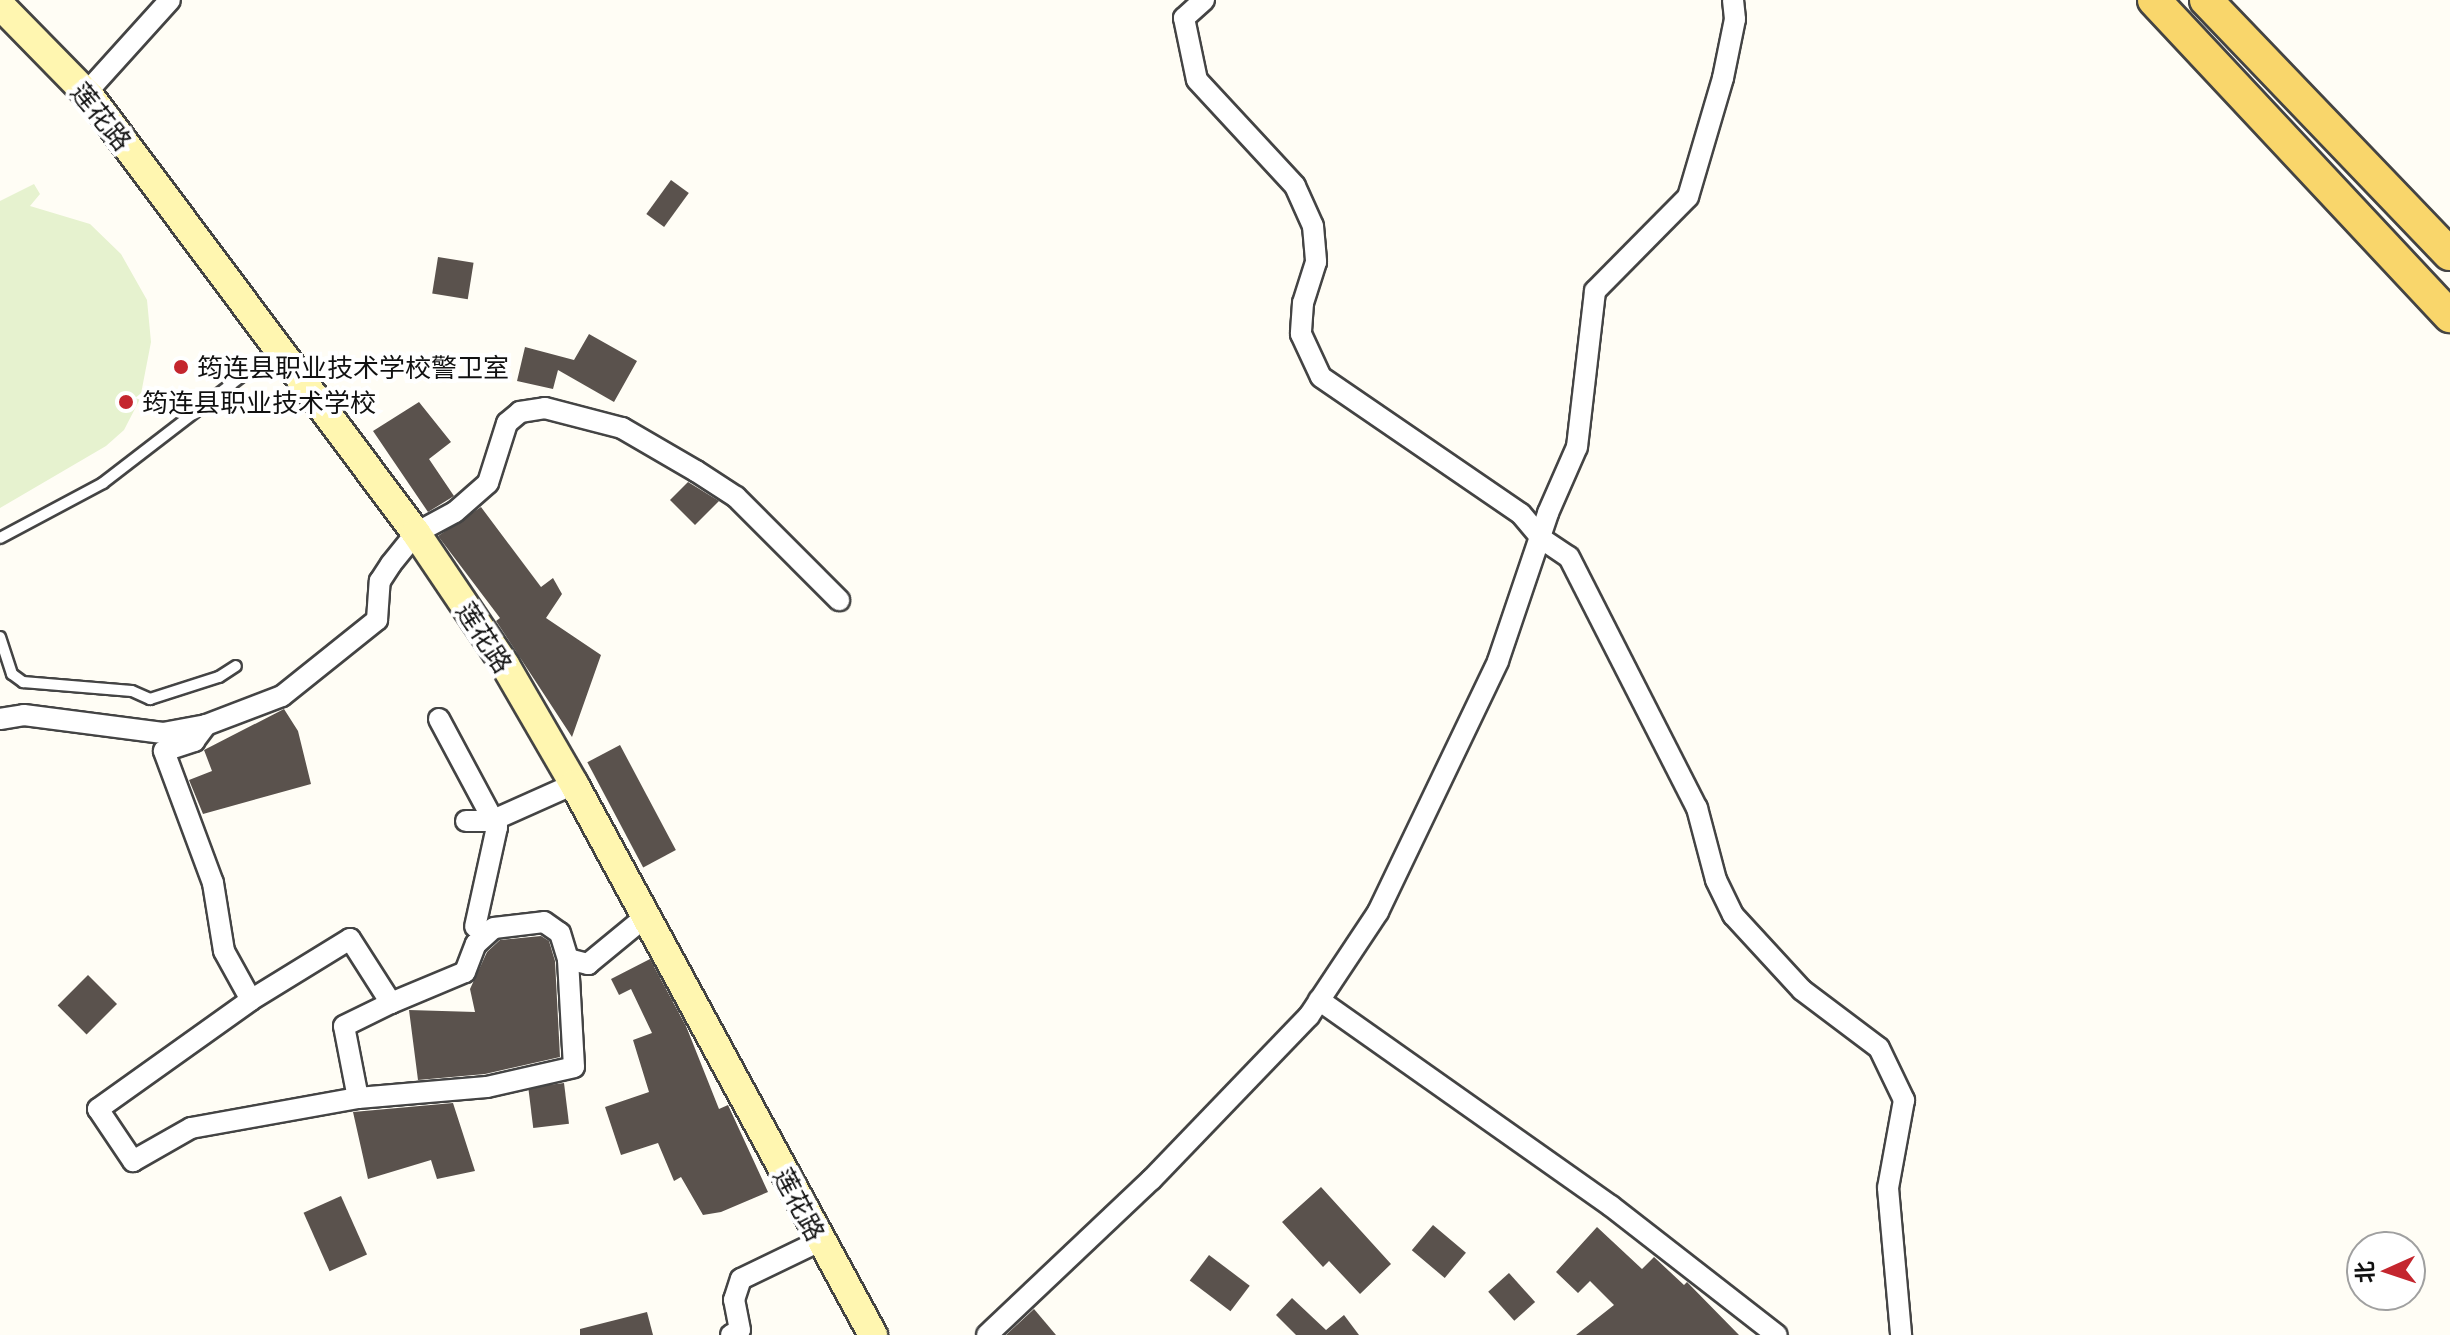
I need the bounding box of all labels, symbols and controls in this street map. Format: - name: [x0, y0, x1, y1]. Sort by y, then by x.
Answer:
- street label: 莲花路: [65, 76, 139, 156]
- place label: 筠连县职业技术学校警卫室: [197, 351, 509, 383]
- marker: 筠连县职业技术学校警卫室: [172, 358, 190, 376]
- place label: 筠连县职业技术学校: [142, 386, 376, 418]
- marker: 筠连县职业技术学校: [117, 393, 135, 411]
- street label: 莲花路: [451, 596, 519, 678]
- street label: 莲花路: [768, 1162, 832, 1246]
- north arrow: [2346, 1231, 2426, 1311]
- text: 北: [2348, 1260, 2380, 1284]

